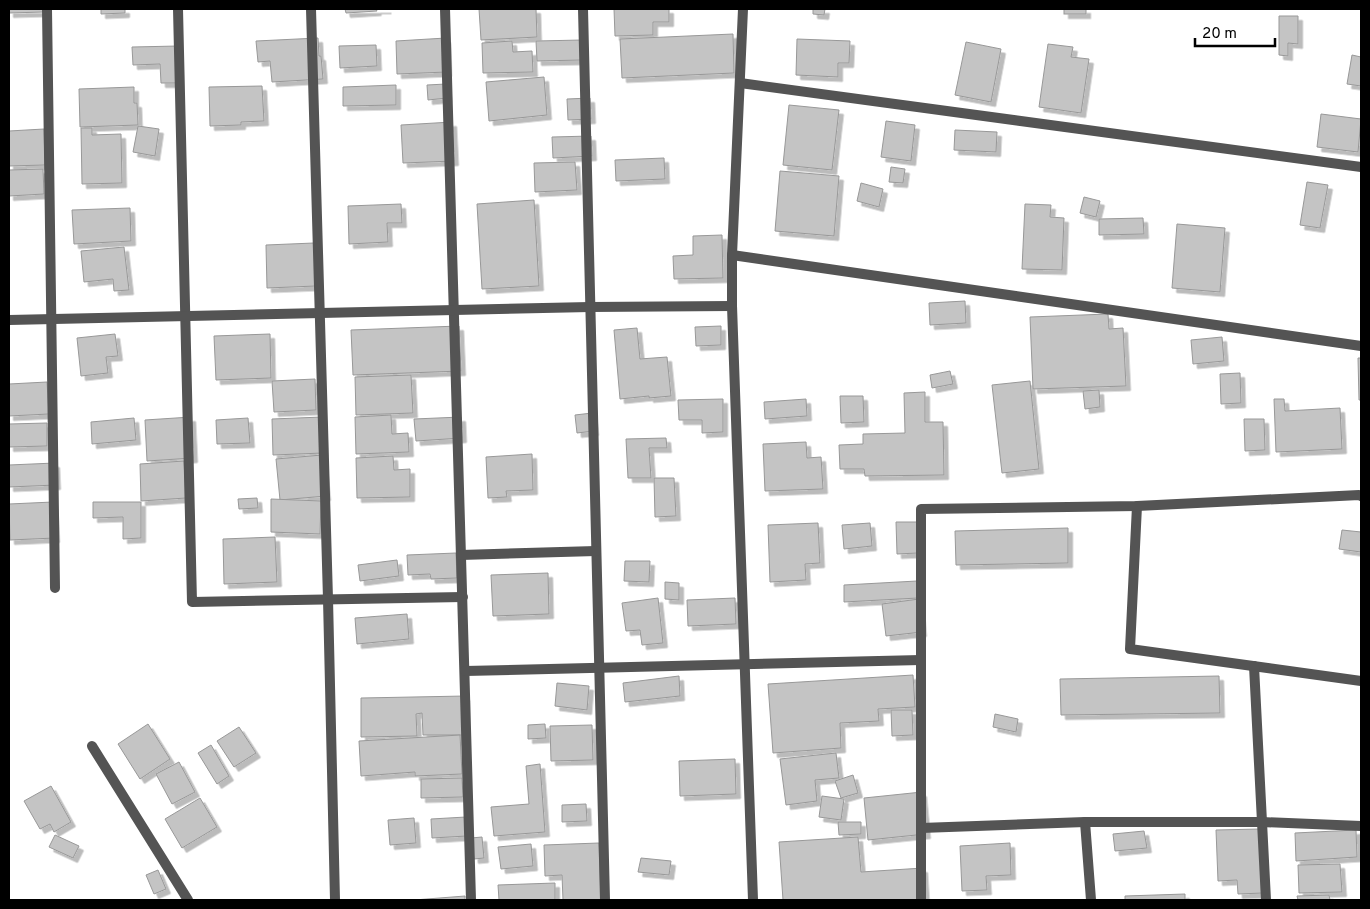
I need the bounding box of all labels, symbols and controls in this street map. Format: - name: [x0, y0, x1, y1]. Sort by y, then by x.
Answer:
- scale bar: [1195, 15, 1275, 47]
- text: 20 m: [1202, 25, 1237, 44]

